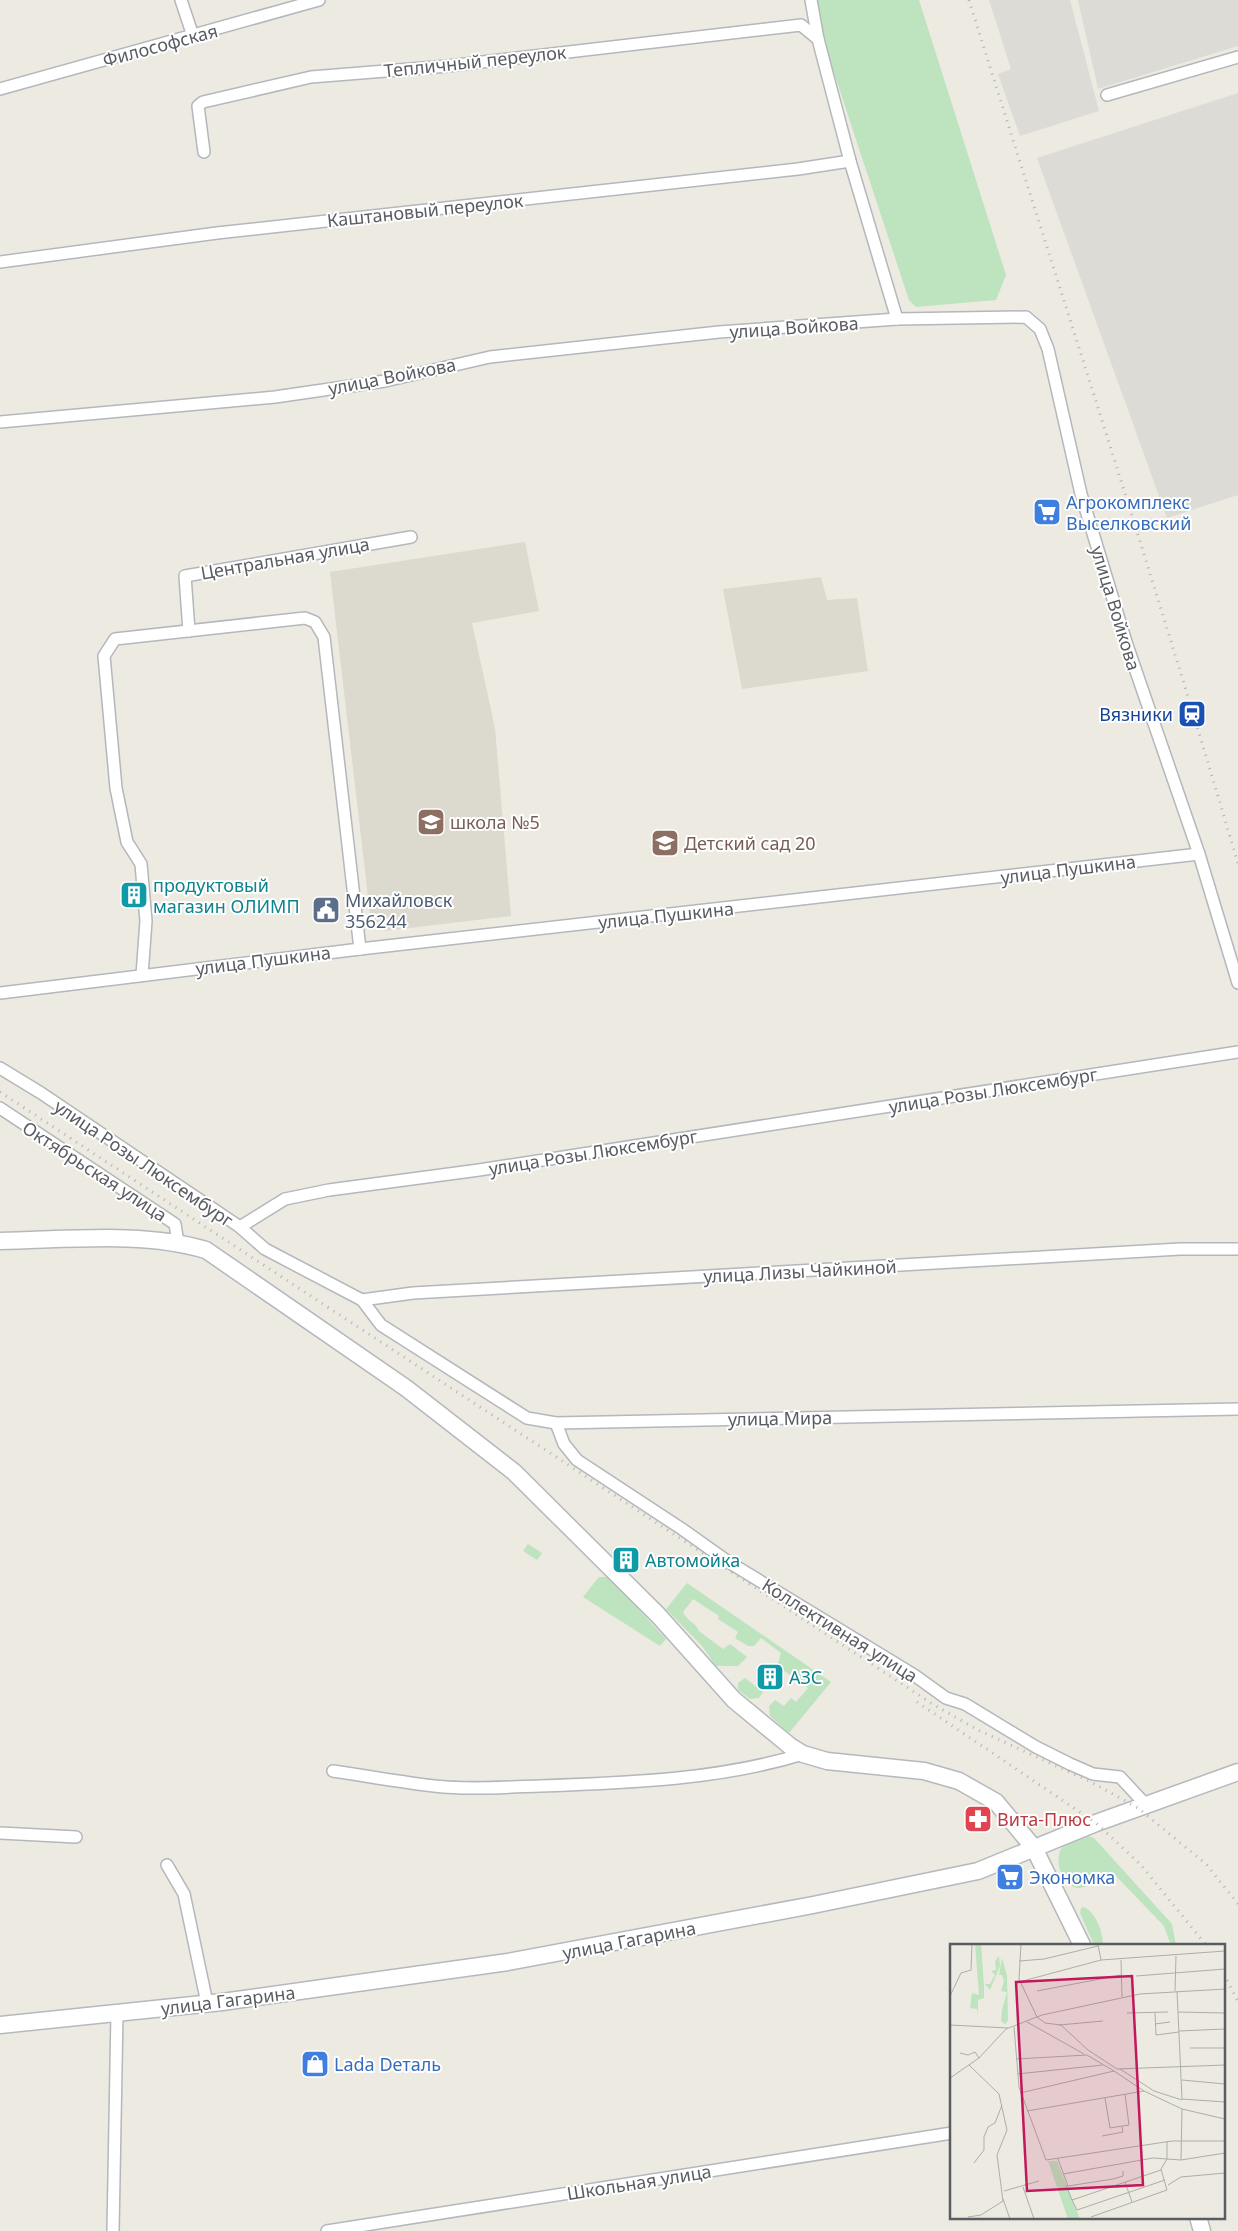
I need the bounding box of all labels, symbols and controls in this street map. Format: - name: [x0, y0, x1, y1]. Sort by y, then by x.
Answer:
- street label: Философская: [100, 18, 220, 72]
- street label: Тепличный переулок: [383, 39, 568, 83]
- street label: Каштановый переулок: [326, 188, 525, 232]
- street label: улица Войкова: [729, 311, 859, 343]
- street label: улица Войкова: [326, 352, 458, 400]
- place label: Агрокомплекс Выселковский: [1066, 490, 1191, 535]
- supermarket icon: Агрокомплекс Выселковский: [1032, 497, 1062, 527]
- street label: Центральная улица: [199, 531, 371, 585]
- street label: улица Войкова: [1086, 543, 1146, 673]
- station icon: Вязники: [1177, 699, 1207, 729]
- place label: Вязники: [1099, 702, 1173, 726]
- school or university icon: школа №5: [416, 807, 446, 837]
- place label: школа №5: [450, 810, 540, 834]
- school or university icon: Детский сад 20: [650, 828, 680, 858]
- place label: Детский сад 20: [684, 831, 816, 855]
- street label: улица Пушкина: [999, 849, 1137, 889]
- place label: продуктовый магазин ОЛИМП: [153, 873, 300, 918]
- building icon: продуктовый магазин ОЛИМП: [119, 880, 149, 910]
- place label: Михайловск 356244: [345, 888, 453, 933]
- public building icon: Михайловск 356244: [311, 895, 341, 925]
- street label: улица Пушкина: [597, 896, 735, 934]
- street label: улица Пушкина: [194, 940, 332, 980]
- street label: улица Розы Люксембург: [887, 1062, 1099, 1118]
- street label: улица Розы Люксембург: [50, 1094, 238, 1232]
- street label: Октябрьская улица: [18, 1115, 172, 1227]
- street label: улица Розы Люксембург: [487, 1124, 699, 1180]
- street label: улица Лизы Чайкиной: [703, 1254, 897, 1288]
- street label: улица Мира: [728, 1405, 832, 1431]
- building icon: Автомойка: [611, 1545, 641, 1575]
- place label: Автомойка: [645, 1548, 740, 1572]
- street label: Коллективная улица: [758, 1572, 922, 1688]
- building icon: АЗС: [755, 1662, 785, 1692]
- place label: АЗС: [789, 1665, 822, 1689]
- pharmacy icon: Вита-Плюс: [963, 1804, 993, 1834]
- place label: Вита-Плюс: [997, 1807, 1091, 1831]
- supermarket icon: Экономка: [995, 1862, 1025, 1892]
- place label: Экономка: [1029, 1865, 1115, 1889]
- street label: улица Гагарина: [560, 1915, 698, 1965]
- inset map: [950, 1944, 1226, 2218]
- street label: улица Гагарина: [159, 1980, 297, 2020]
- shop icon: Lada Dеталь: [300, 2049, 330, 2079]
- place label: Lada Dеталь: [334, 2052, 441, 2076]
- street label: Школьная улица: [565, 2159, 713, 2205]

